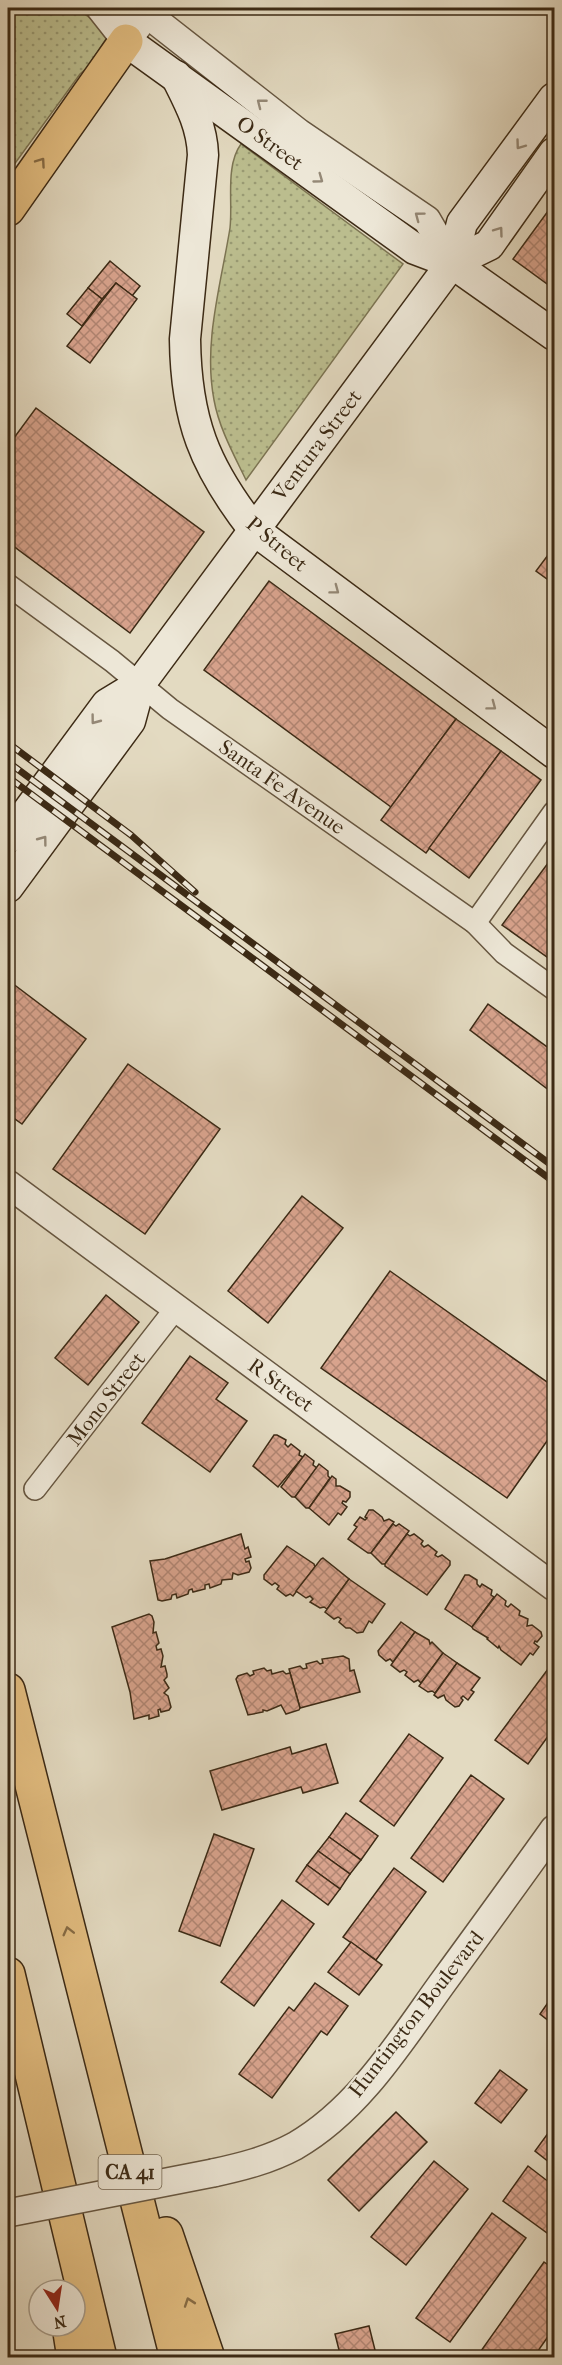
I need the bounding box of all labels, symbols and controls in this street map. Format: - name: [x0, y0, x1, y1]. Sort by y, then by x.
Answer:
- one-way arrow: [256, 99, 267, 110]
- street label: O Street: [232, 111, 308, 176]
- one-way arrow: [516, 138, 527, 149]
- one-way arrow: [34, 157, 45, 168]
- one-way arrow: [313, 172, 324, 183]
- one-way arrow: [415, 212, 426, 223]
- one-way arrow: [492, 227, 503, 238]
- street label: Ventura Street: [267, 384, 367, 506]
- street label: P Street: [241, 511, 313, 577]
- one-way arrow: [328, 583, 339, 594]
- one-way arrow: [485, 699, 496, 710]
- one-way arrow: [91, 714, 102, 725]
- street label: Santa Fe Avenue: [214, 735, 350, 839]
- one-way arrow: [35, 836, 46, 847]
- street label: Mono Street: [62, 1347, 150, 1451]
- street label: R Street: [244, 1353, 319, 1417]
- one-way arrow: [63, 1926, 76, 1936]
- street label: Huntington Boulevard: [344, 1926, 489, 2102]
- road number: CA 41: [98, 2155, 162, 2189]
- north arrow: [27, 2278, 87, 2338]
- one-way arrow: [184, 2297, 196, 2308]
- text: N: [51, 2312, 68, 2333]

